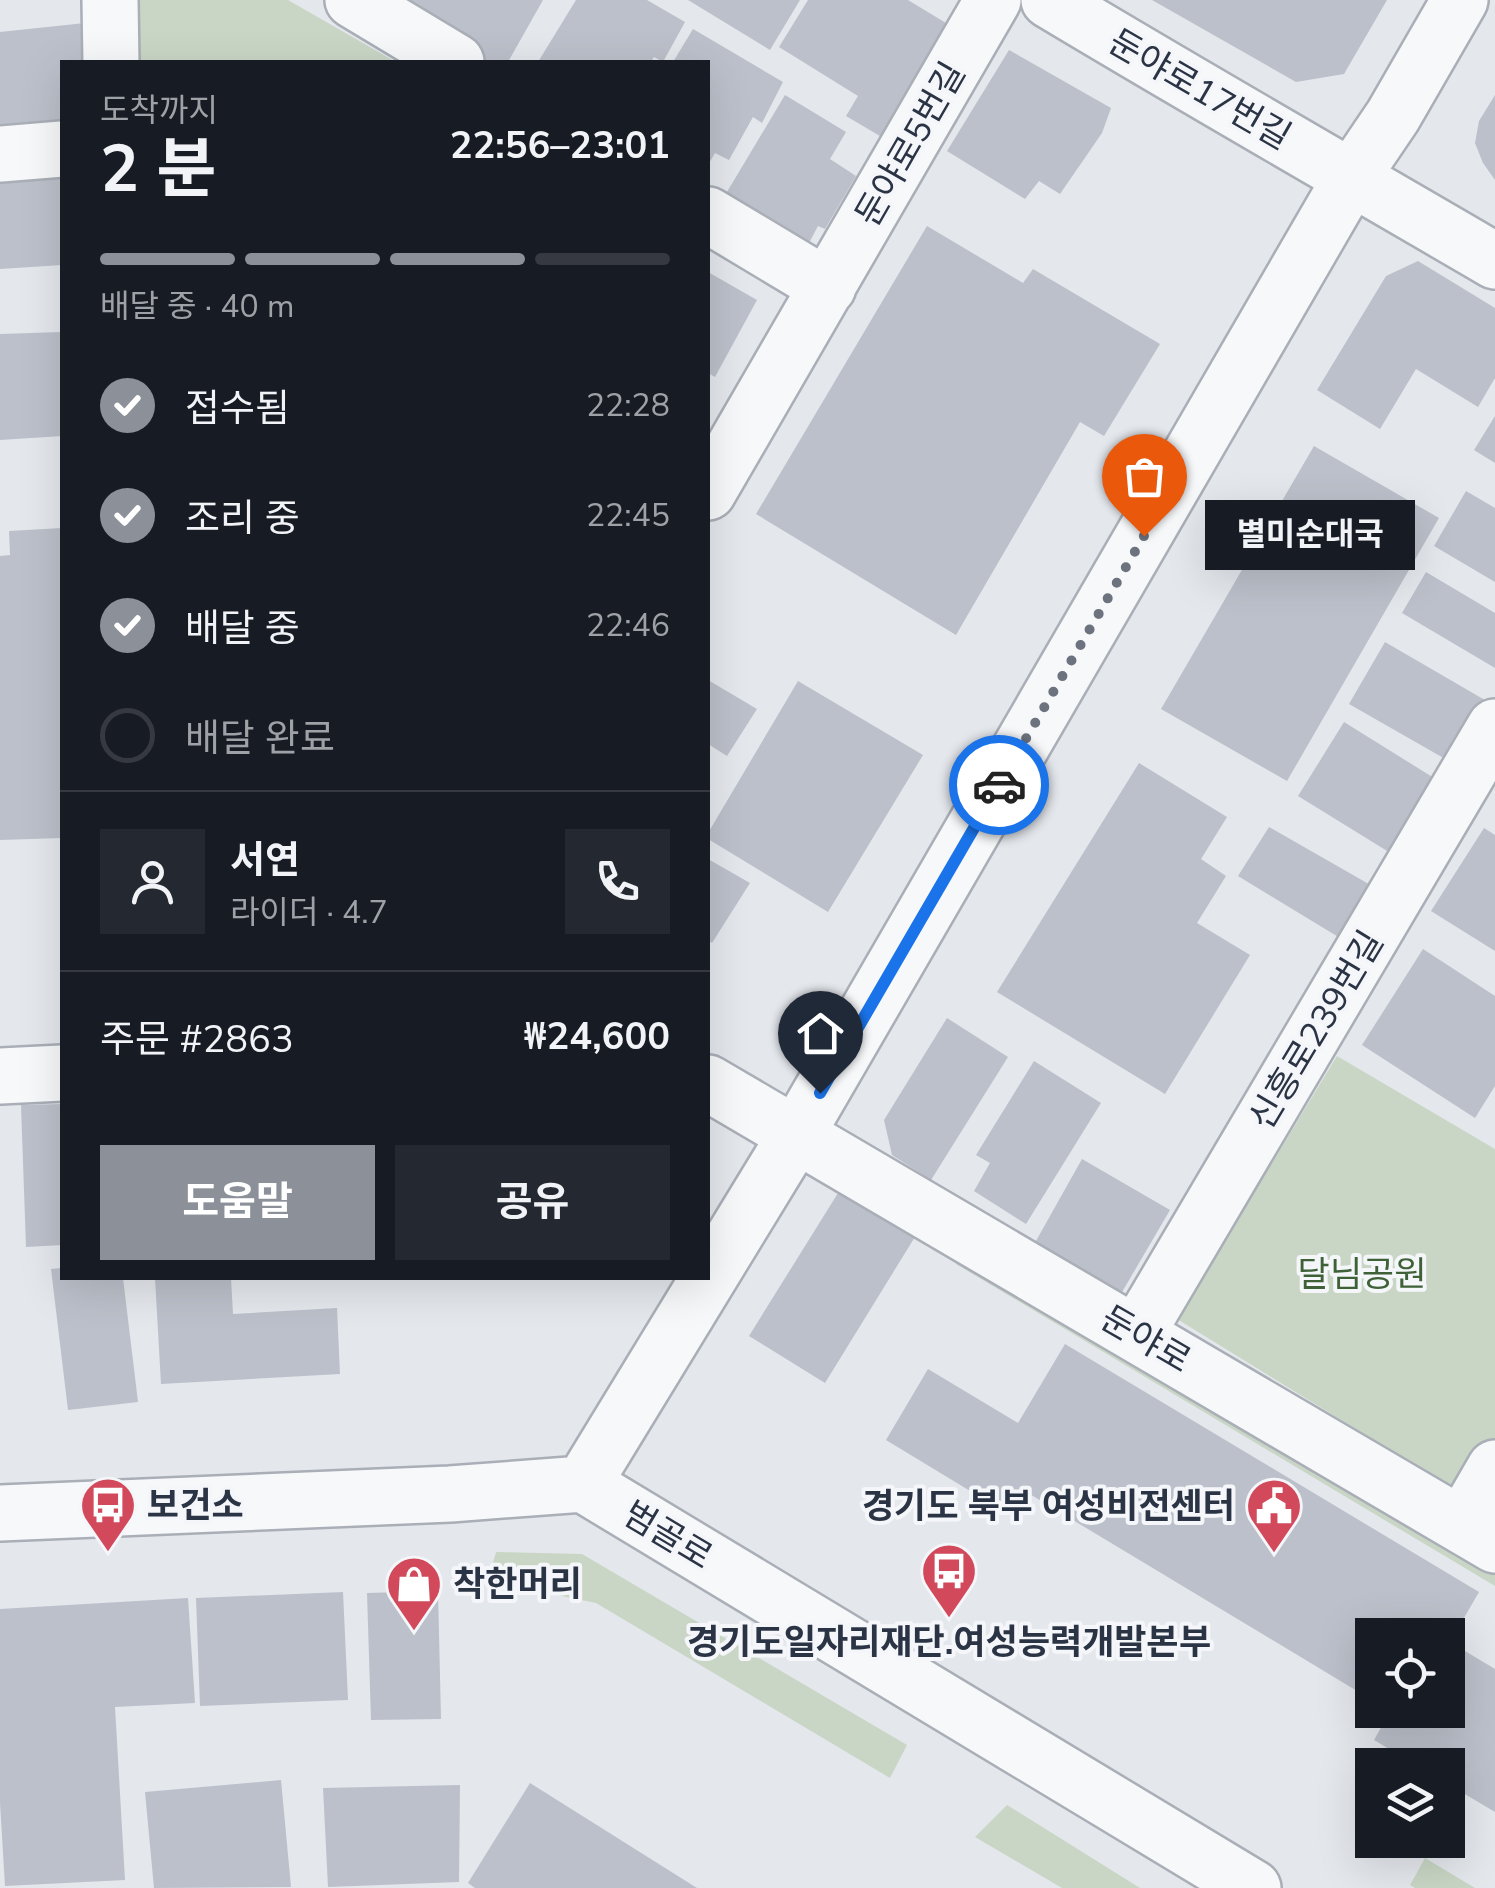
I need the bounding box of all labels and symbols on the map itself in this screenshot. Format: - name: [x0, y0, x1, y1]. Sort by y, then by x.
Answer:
- street label: 둔야로17번길: [1100, 18, 1299, 161]
- street label: 둔야로5번길: [845, 54, 976, 235]
- pin: [1102, 434, 1187, 537]
- callout: 별미순대국: [1204, 501, 1414, 571]
- courier: [949, 735, 1049, 835]
- street label: 신흥로239번길: [1239, 922, 1394, 1138]
- pin: [778, 991, 863, 1094]
- park label: 달님공원: [1298, 1251, 1426, 1298]
- street label: 둔야로: [1092, 1295, 1199, 1384]
- bus stop icon: 보건소: [78, 1475, 138, 1554]
- public building icon: 경기도 북부 여성비전센터: [1244, 1476, 1304, 1555]
- place label: 보건소: [147, 1482, 244, 1529]
- place label: 경기도 북부 여성비전센터: [862, 1483, 1235, 1530]
- street label: 범골로: [614, 1490, 721, 1580]
- bus stop icon: 경기도일자리재단.여성능력개발본부: [919, 1541, 979, 1620]
- shop icon: 착한머리: [384, 1554, 444, 1633]
- place label: 착한머리: [453, 1561, 582, 1608]
- place label: 경기도일자리재단.여성능력개발본부: [687, 1619, 1211, 1666]

